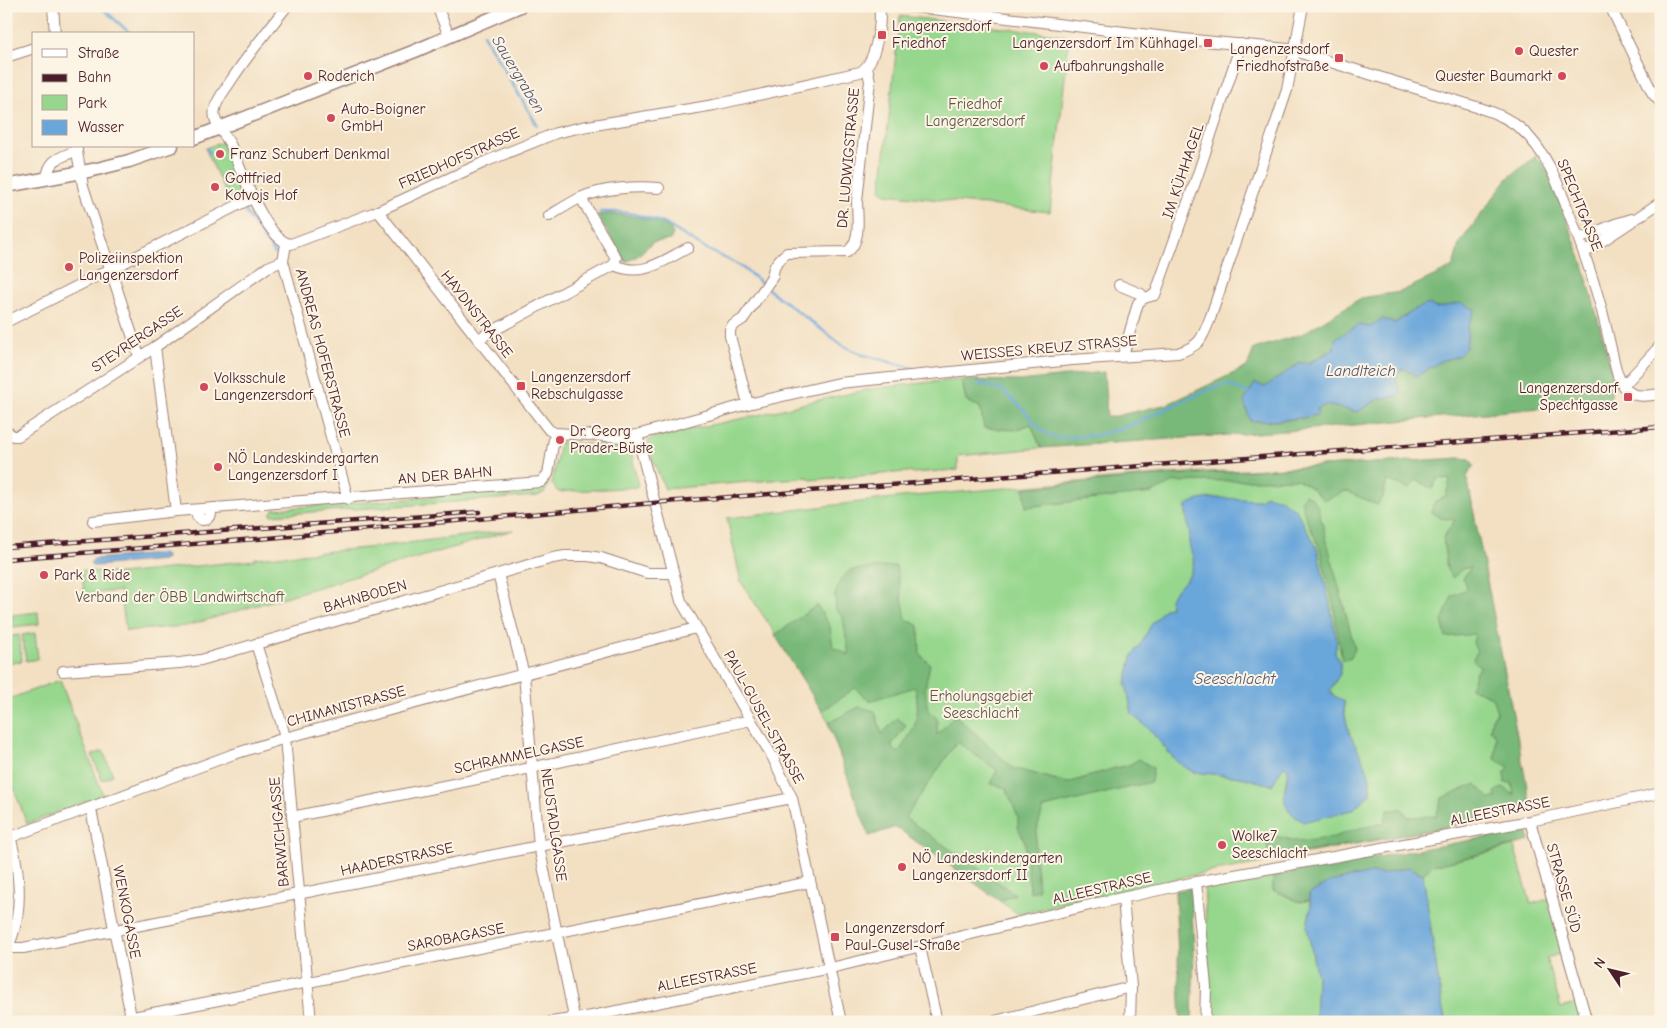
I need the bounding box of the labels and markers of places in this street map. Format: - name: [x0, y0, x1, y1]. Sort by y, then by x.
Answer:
- place label: Langenzersdorf Friedhof: [892, 17, 992, 52]
- marker: Langenzersdorf Friedhof: [876, 29, 888, 41]
- place label: Langenzersdorf Im Kühhagel: [1012, 34, 1198, 52]
- marker: Langenzersdorf Im Kühhagel: [1202, 37, 1214, 49]
- place label: Langenzersdorf Friedhofstraße: [1230, 40, 1330, 75]
- place label: Quester: [1529, 42, 1578, 60]
- marker: Quester: [1513, 45, 1525, 57]
- marker: Langenzersdorf Friedhofstraße: [1333, 52, 1345, 64]
- place label: Aufbahrungshalle: [1054, 57, 1165, 75]
- marker: Aufbahrungshalle: [1038, 60, 1050, 72]
- place label: Roderich: [318, 67, 375, 85]
- place label: Quester Baumarkt: [1435, 67, 1553, 85]
- marker: Roderich: [302, 70, 314, 82]
- marker: Quester Baumarkt: [1556, 70, 1568, 82]
- place label: Auto-Boigner GmbH: [341, 100, 426, 135]
- marker: Auto-Boigner GmbH: [325, 112, 337, 124]
- place label: Franz Schubert Denkmal: [230, 145, 390, 163]
- marker: Franz Schubert Denkmal: [214, 148, 226, 160]
- place label: Gottfried Kotvojs Hof: [225, 169, 298, 204]
- marker: Gottfried Kotvojs Hof: [209, 181, 221, 193]
- place label: Polizeiinspektion Langenzersdorf: [79, 249, 183, 284]
- marker: Polizeiinspektion Langenzersdorf: [63, 261, 75, 273]
- place label: Langenzersdorf Rebschulgasse: [531, 368, 631, 403]
- place label: Volksschule Langenzersdorf: [214, 369, 314, 404]
- place label: Langenzersdorf Spechtgasse: [1519, 379, 1619, 414]
- marker: Langenzersdorf Rebschulgasse: [515, 380, 527, 392]
- marker: Volksschule Langenzersdorf: [198, 381, 210, 393]
- marker: Langenzersdorf Spechtgasse: [1622, 391, 1634, 403]
- place label: Dr. Georg Prader-Büste: [570, 422, 654, 457]
- marker: Dr. Georg Prader-Büste: [554, 434, 566, 446]
- place label: NÖ Landeskindergarten Langenzersdorf I: [228, 449, 379, 484]
- marker: NÖ Landeskindergarten Langenzersdorf I: [212, 461, 224, 473]
- place label: Park & Ride: [54, 566, 131, 584]
- marker: Park & Ride: [38, 569, 50, 581]
- place label: Wolke7 Seeschlacht: [1232, 827, 1308, 862]
- marker: Wolke7 Seeschlacht: [1216, 839, 1228, 851]
- place label: NÖ Landeskindergarten Langenzersdorf II: [912, 849, 1063, 884]
- marker: NÖ Landeskindergarten Langenzersdorf II: [896, 861, 908, 873]
- place label: Langenzersdorf Paul-Gusel-Straße: [845, 919, 961, 954]
- marker: Langenzersdorf Paul-Gusel-Straße: [829, 931, 841, 943]

